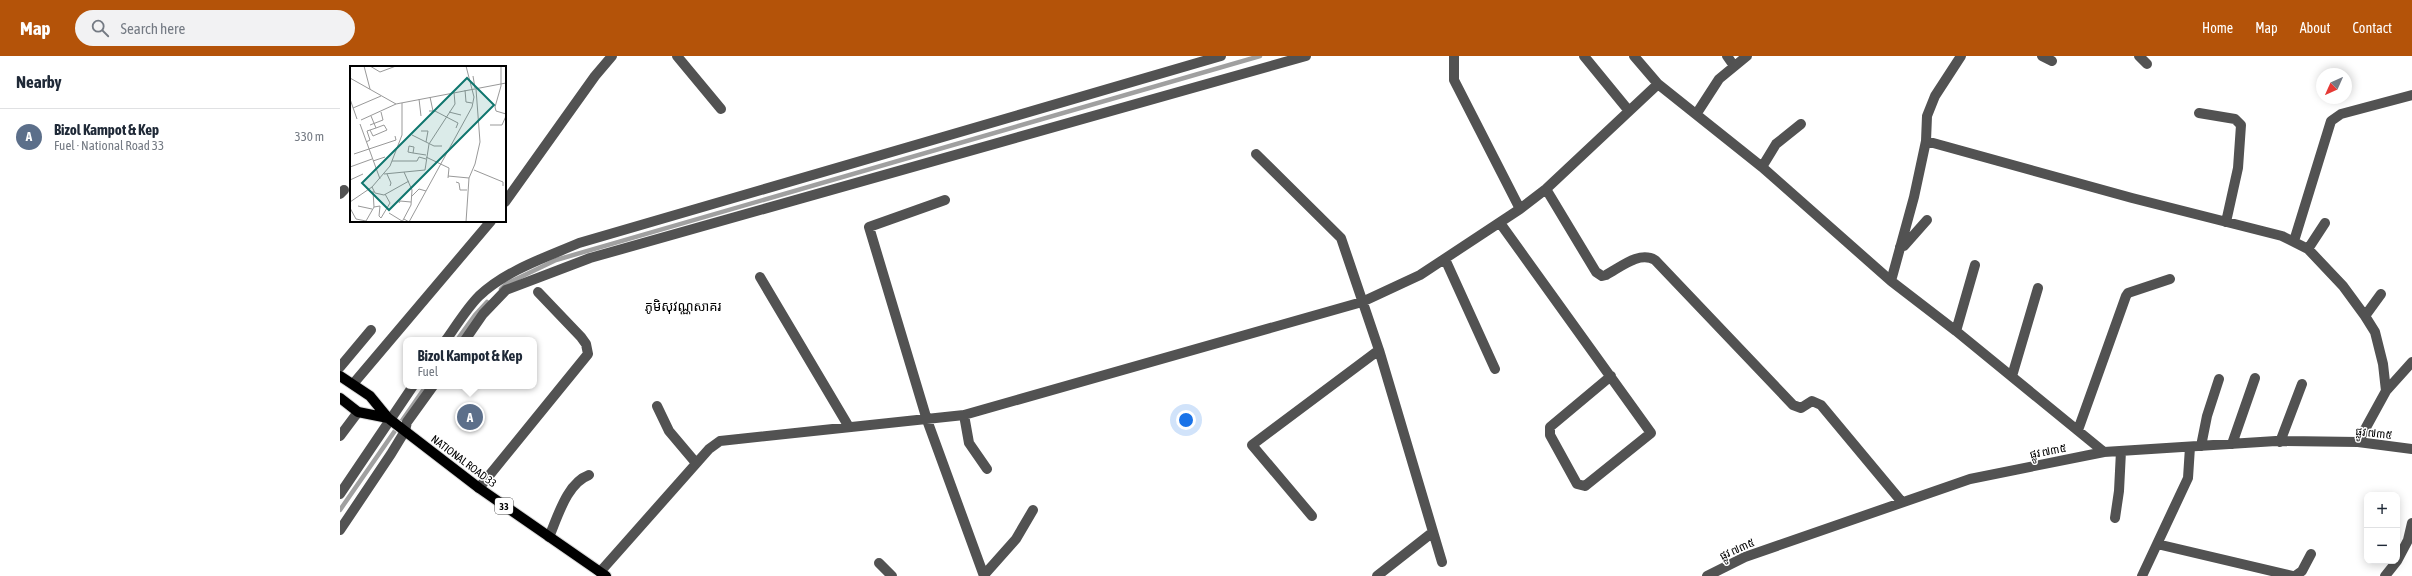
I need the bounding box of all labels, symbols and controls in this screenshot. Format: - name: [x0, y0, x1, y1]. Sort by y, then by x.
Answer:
- search box: [75, 10, 355, 46]
- text: Map: [20, 17, 51, 39]
- icon: search: [89, 17, 111, 39]
- text: Search here: [121, 20, 185, 37]
- text: Home: [2202, 20, 2233, 36]
- text: Map: [2255, 20, 2278, 36]
- text: About: [2300, 20, 2331, 36]
- text: Contact: [2353, 20, 2392, 36]
- inset map: [350, 66, 506, 222]
- north arrow: [2316, 68, 2352, 104]
- text: Nearby: [16, 72, 62, 92]
- text: Bizol Kampot & Kep: [54, 121, 159, 138]
- text: A: [26, 129, 32, 144]
- text: 330 m: [295, 129, 324, 144]
- text: Fuel · National Road 33: [54, 138, 164, 153]
- district label: ភូមិសុវណ្ណសាគរ: [645, 299, 722, 315]
- popup: [403, 337, 537, 389]
- text: Bizol Kampot & Kep: [417, 347, 523, 364]
- text: Fuel: [417, 364, 438, 379]
- pin: A: [457, 402, 483, 432]
- your location: [1176, 410, 1196, 430]
- street label: ផ្លូវ ៧៣៥: [2354, 425, 2393, 445]
- street label: NATIONAL ROAD 33: [429, 433, 499, 489]
- street label: ផ្លូវ ៧៣៥: [2029, 442, 2068, 465]
- map controls: [2364, 492, 2400, 564]
- button: +: [2364, 492, 2400, 528]
- road number: 33: [495, 498, 513, 514]
- button: −: [2364, 528, 2400, 564]
- street label: ផ្លូវ ៧៣៥: [1718, 536, 1758, 566]

